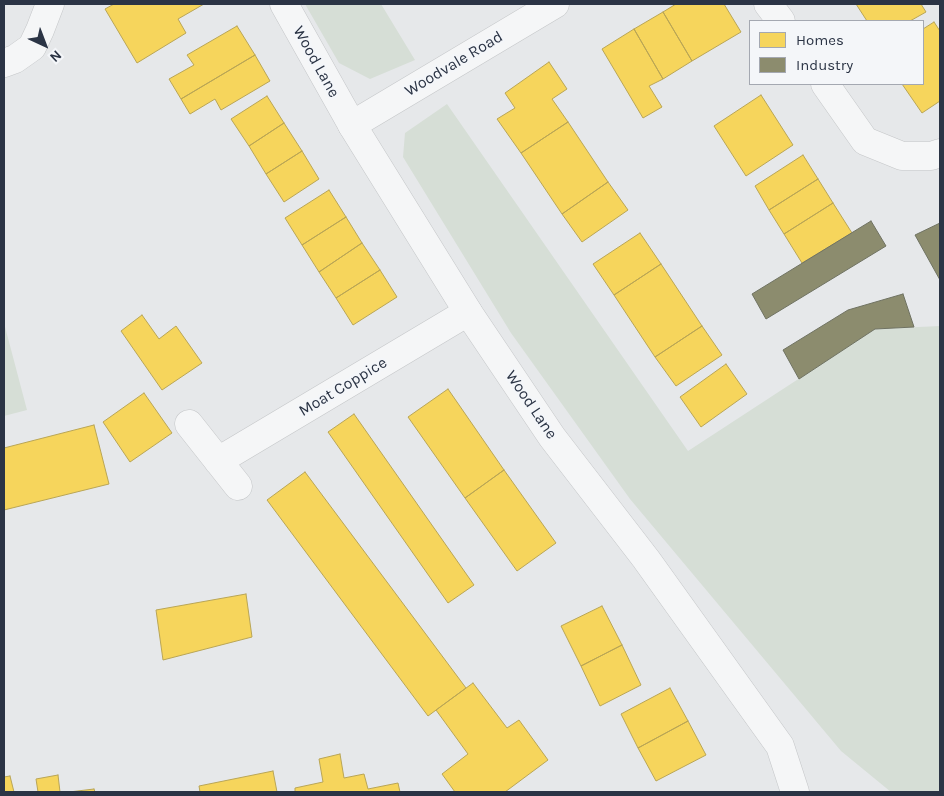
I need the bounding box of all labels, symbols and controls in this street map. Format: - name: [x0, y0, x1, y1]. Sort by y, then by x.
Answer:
- north arrow: [20, 20, 70, 70]
- legend: [749, 20, 924, 85]
- street label: Wood Lane: [289, 23, 343, 101]
- street label: Woodvale Road: [402, 27, 506, 101]
- text: Homes: [796, 31, 844, 49]
- text: N: [46, 47, 65, 66]
- text: Industry: [796, 56, 853, 74]
- street label: Moat Coppice: [295, 353, 391, 421]
- street label: Wood Lane: [501, 367, 561, 443]

